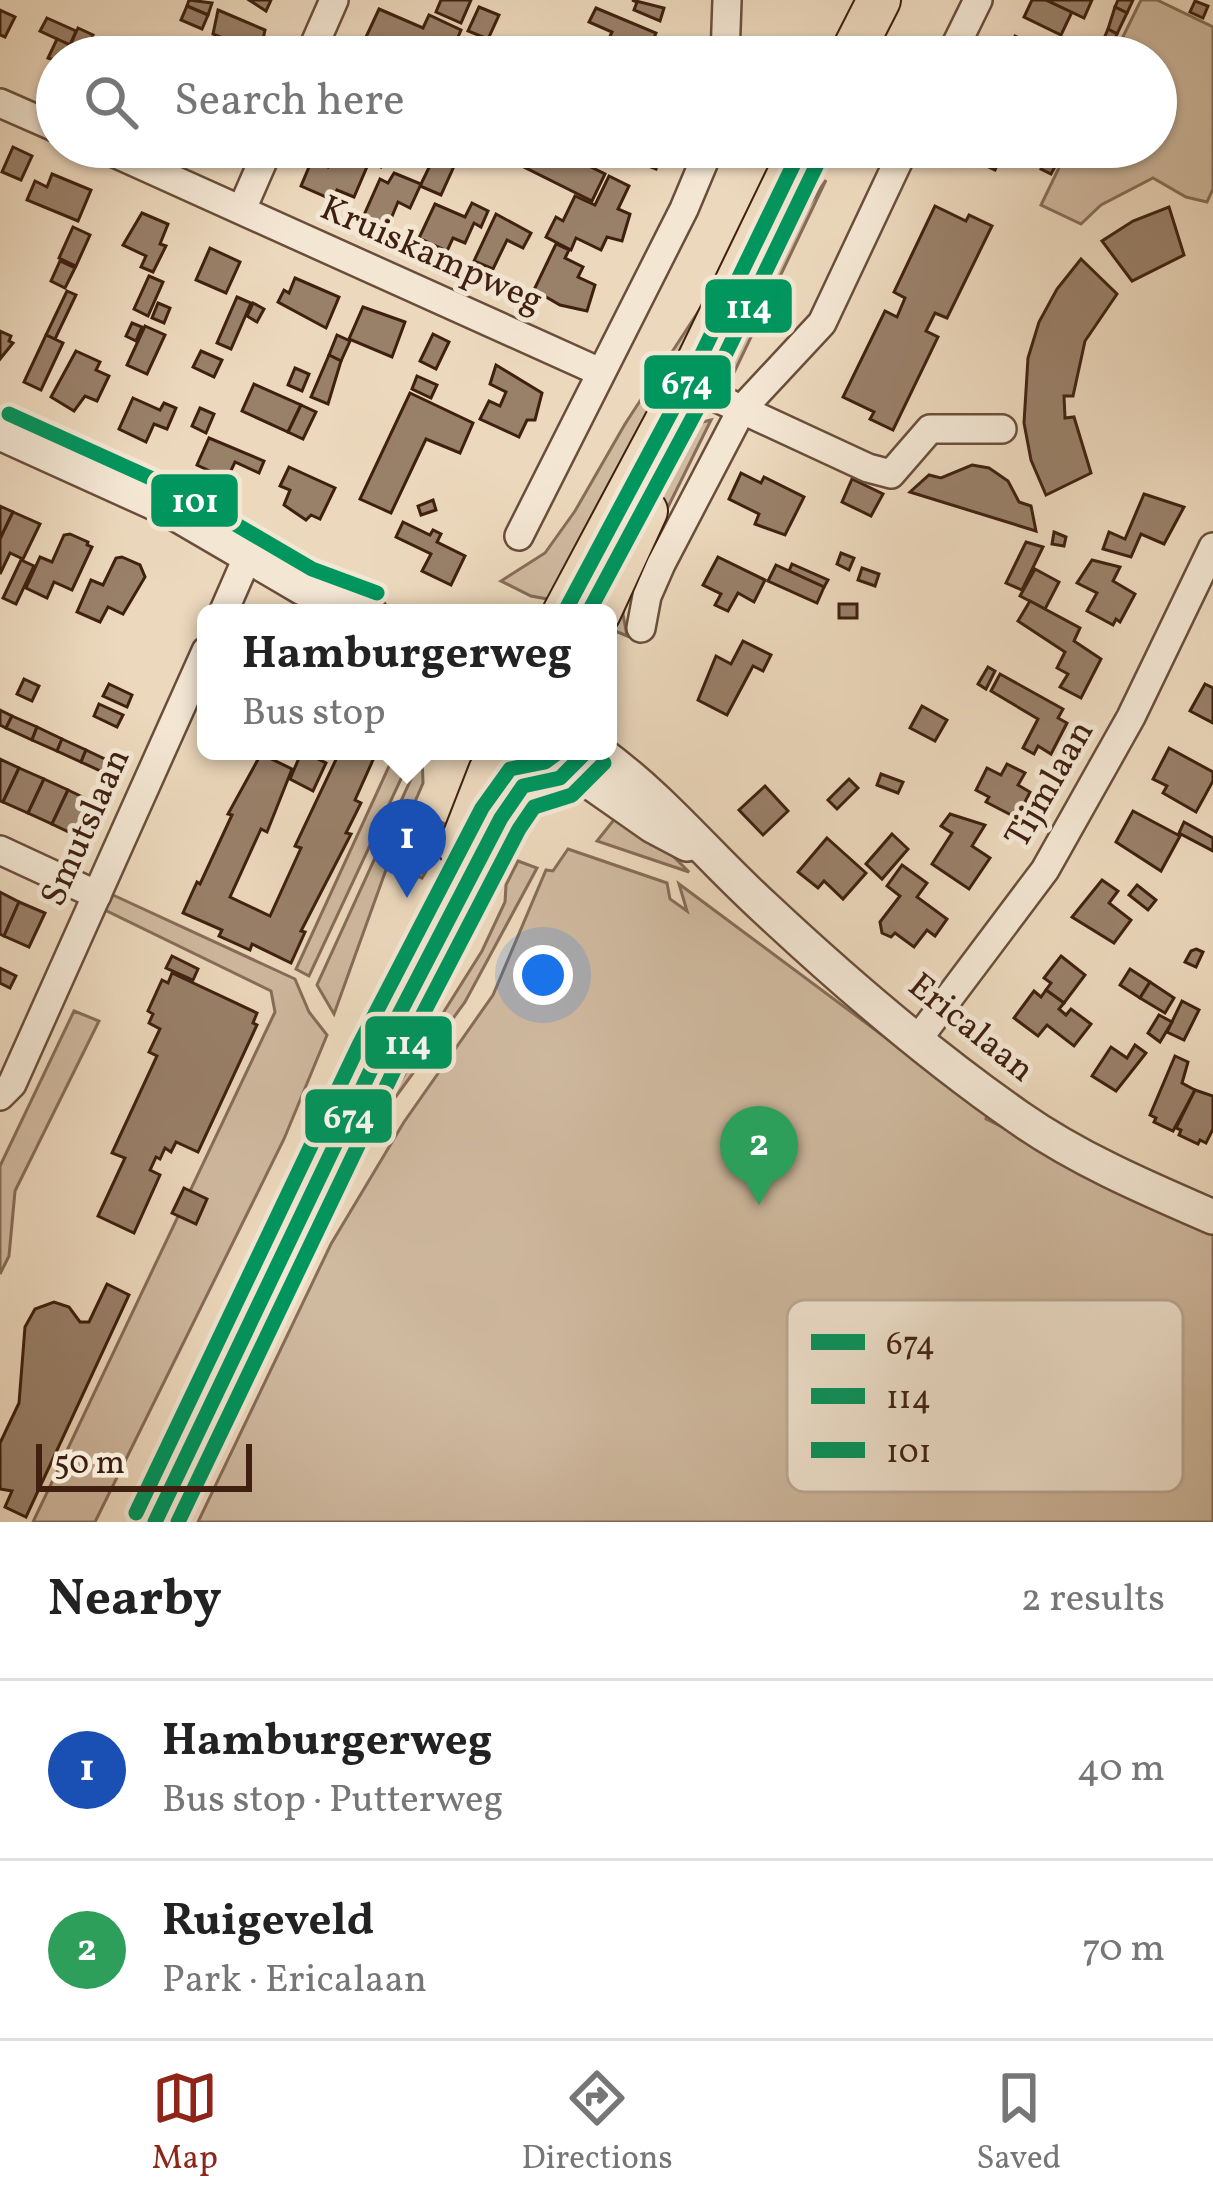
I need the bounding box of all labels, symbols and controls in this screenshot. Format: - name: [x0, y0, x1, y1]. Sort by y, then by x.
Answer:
- search box: [36, 36, 1177, 168]
- icon: search: [78, 69, 144, 135]
- text: Search here: [174, 71, 405, 134]
- street label: Kruiskampweg: [312, 185, 550, 327]
- line badge: 114: [703, 277, 794, 335]
- text: 114: [726, 287, 772, 333]
- line badge: 674: [642, 353, 733, 411]
- text: 674: [661, 363, 713, 409]
- line badge: 101: [149, 472, 240, 529]
- text: 101: [172, 481, 218, 527]
- popup: [197, 604, 617, 760]
- text: Hamburgerweg: [242, 624, 572, 687]
- text: Bus stop: [242, 687, 386, 741]
- street label: Tijmlaan: [994, 712, 1108, 858]
- street label: Smutslaan: [30, 741, 144, 915]
- pin: 1: [368, 799, 446, 898]
- your location: [513, 945, 573, 1005]
- street label: Ericalaan: [896, 962, 1044, 1096]
- line badge: 114: [363, 1014, 454, 1071]
- text: 114: [385, 1023, 431, 1069]
- line badge: 674: [303, 1087, 394, 1145]
- text: 674: [323, 1097, 375, 1143]
- pin: 2: [720, 1106, 798, 1205]
- legend: [787, 1300, 1183, 1492]
- text: 674: [886, 1323, 935, 1369]
- text: 114: [886, 1377, 931, 1423]
- text: 101: [886, 1431, 931, 1477]
- scale bar: [36, 1438, 252, 1491]
- text: 50 m: [54, 1442, 125, 1488]
- text: Nearby: [48, 1565, 222, 1636]
- text: 2 results: [1021, 1573, 1165, 1627]
- text: Hamburgerweg: [162, 1711, 492, 1774]
- text: 1: [79, 1743, 95, 1797]
- text: 40 m: [1077, 1743, 1165, 1797]
- text: Bus stop · Putterweg: [162, 1774, 503, 1828]
- text: Ruigeveld: [162, 1891, 374, 1954]
- text: 2: [77, 1923, 97, 1977]
- text: 70 m: [1082, 1923, 1165, 1977]
- text: Park · Ericalaan: [162, 1954, 427, 2008]
- tab: Map: [152, 2065, 218, 2183]
- tab: Directions: [521, 2065, 673, 2183]
- tab: Saved: [976, 2065, 1061, 2183]

